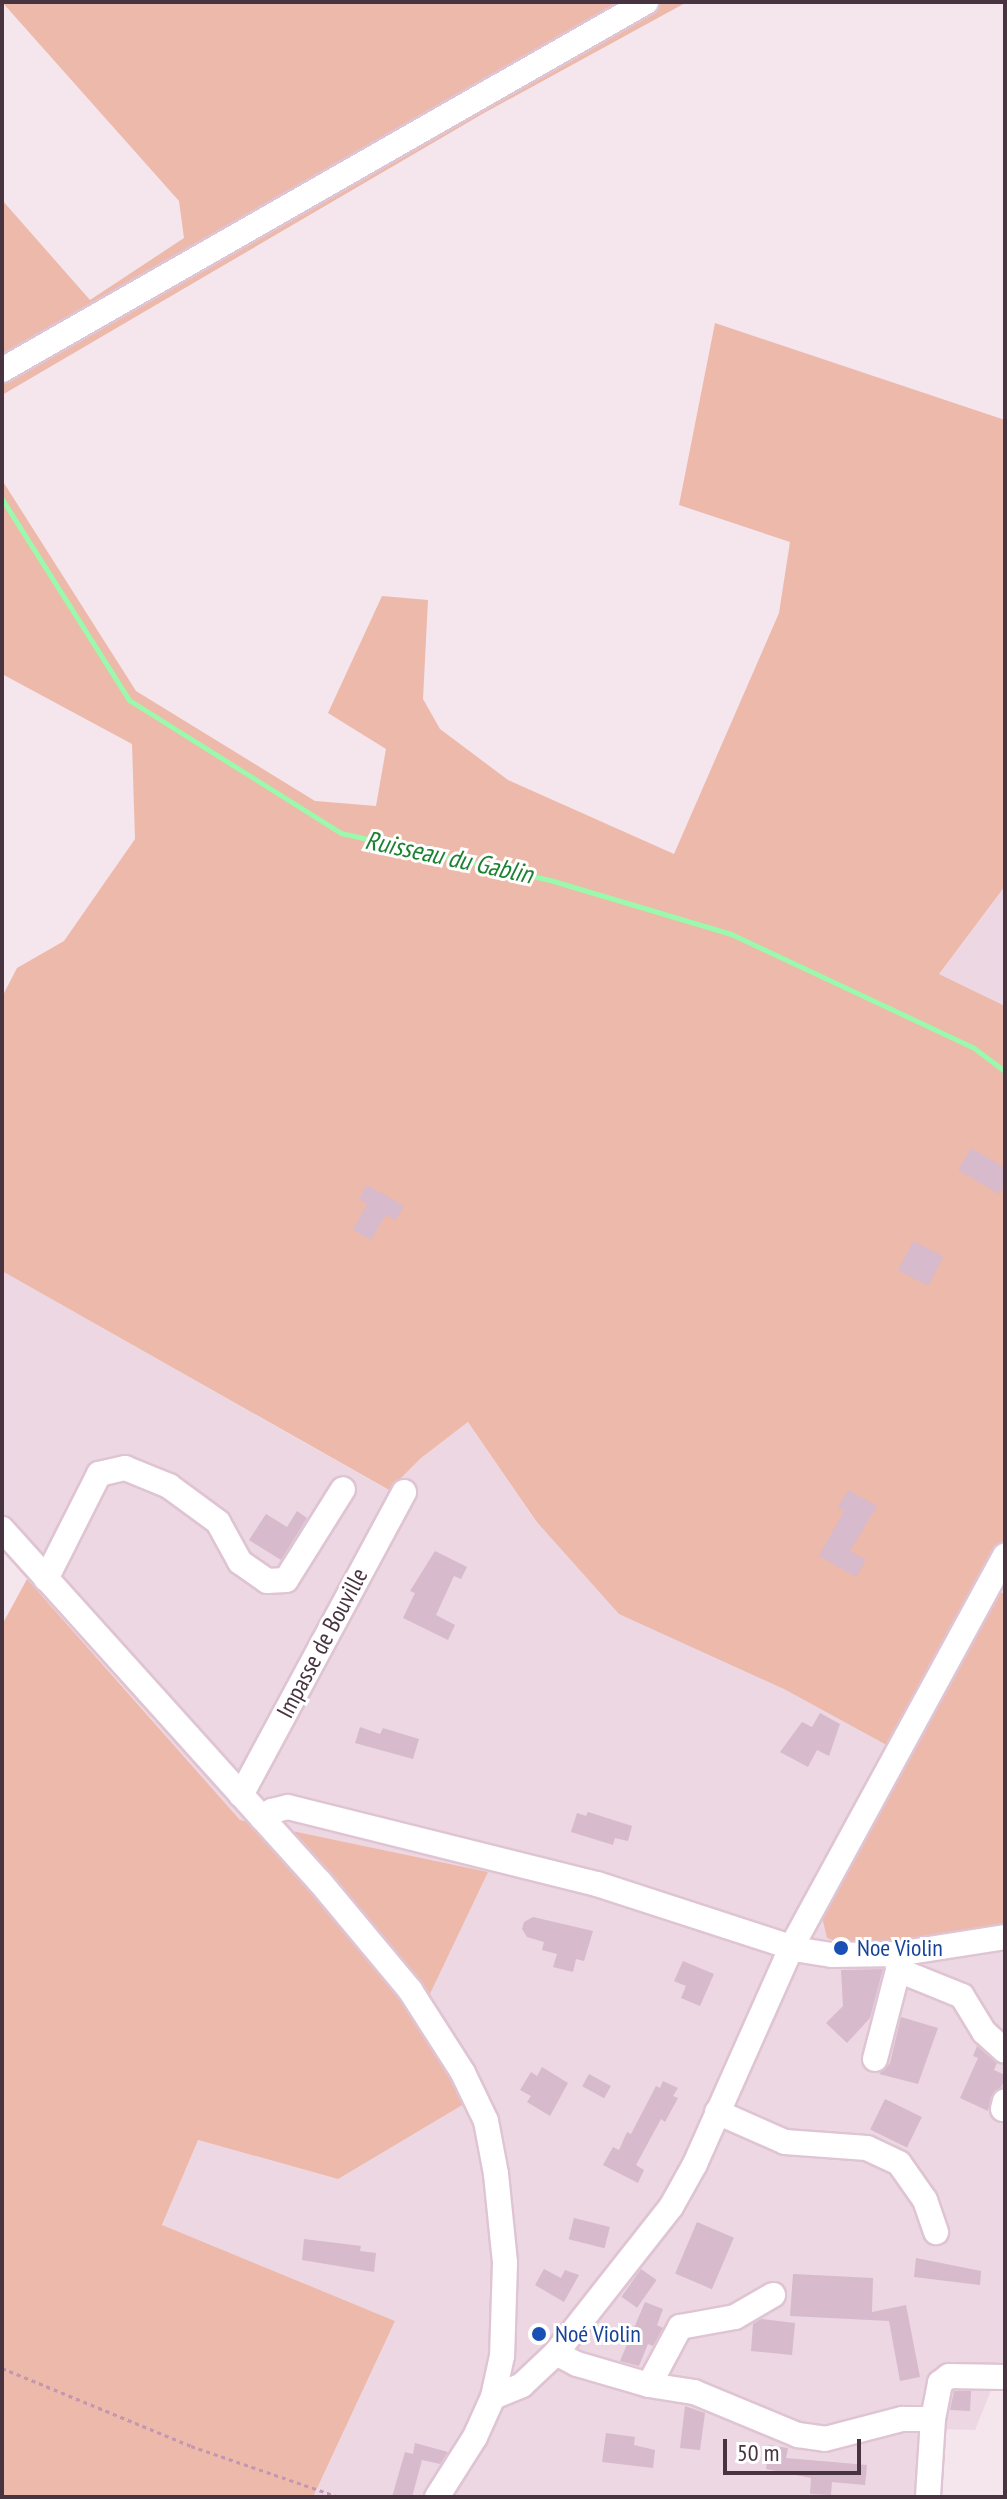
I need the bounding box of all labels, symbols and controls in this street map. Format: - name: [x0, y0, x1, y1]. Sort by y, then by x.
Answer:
- water label: Ruisseau du Gablin: [362, 824, 536, 890]
- street label: Impasse de Bouville: [270, 1563, 374, 1723]
- place label: Noe Violin: [857, 1934, 943, 1962]
- marker: Noe Violin: [832, 1939, 850, 1957]
- place label: Noé Violin: [555, 2320, 641, 2348]
- marker: Noé Violin: [530, 2325, 548, 2343]
- scale bar: [727, 2423, 865, 2473]
- text: 50 m: [737, 2437, 779, 2468]

